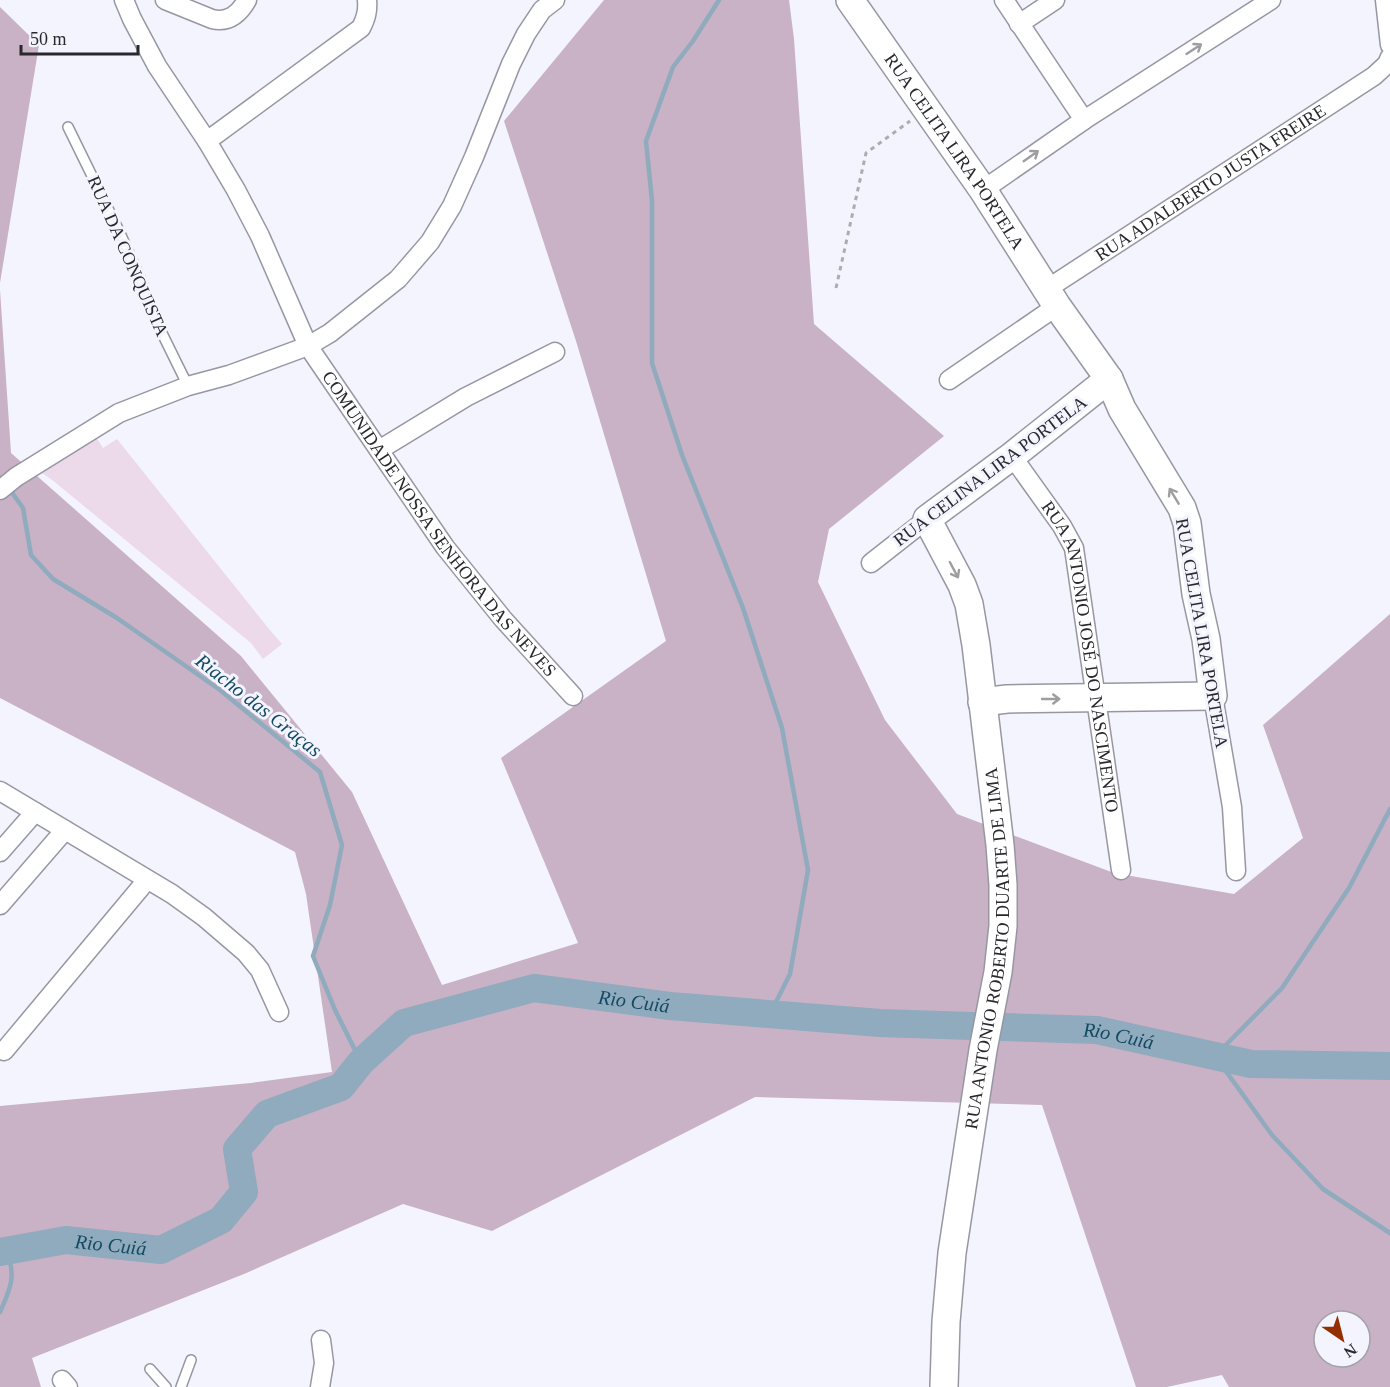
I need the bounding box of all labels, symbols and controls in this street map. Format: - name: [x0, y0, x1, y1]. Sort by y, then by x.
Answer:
- scale bar: [21, 18, 138, 56]
- text: 50 m: [30, 29, 67, 49]
- one-way arrow: [1185, 43, 1202, 55]
- street label: RUA CELITA LIRA PORTELA: [880, 50, 1028, 253]
- street label: RUA ADALBERTO JUSTA FREIRE: [1091, 100, 1329, 265]
- one-way arrow: [1022, 150, 1038, 162]
- street label: RUA DA CONQUISTA: [84, 173, 172, 339]
- street label: COMUNIDADE NOSSA SENHORA DAS NEVES: [318, 367, 560, 681]
- street label: RUA CELINA LIRA PORTELA: [890, 392, 1090, 550]
- one-way arrow: [1168, 488, 1180, 505]
- street label: RUA ANTONIO JOSÉ DO NASCIMENTO: [1037, 497, 1122, 814]
- street label: RUA CELITA LIRA PORTELA: [1172, 517, 1232, 749]
- one-way arrow: [949, 561, 960, 579]
- water label: Riacho das Graças: [190, 649, 326, 762]
- one-way arrow: [1040, 693, 1060, 705]
- street label: RUA ANTONIO ROBERTO DUARTE DE LIMA: [961, 766, 1013, 1131]
- water label: Rio Cuiá: [596, 986, 671, 1017]
- water label: Rio Cuiá: [1082, 1019, 1156, 1053]
- water label: Rio Cuiá: [73, 1230, 147, 1259]
- north arrow: [1312, 1309, 1372, 1369]
- text: N: [1340, 1341, 1360, 1361]

